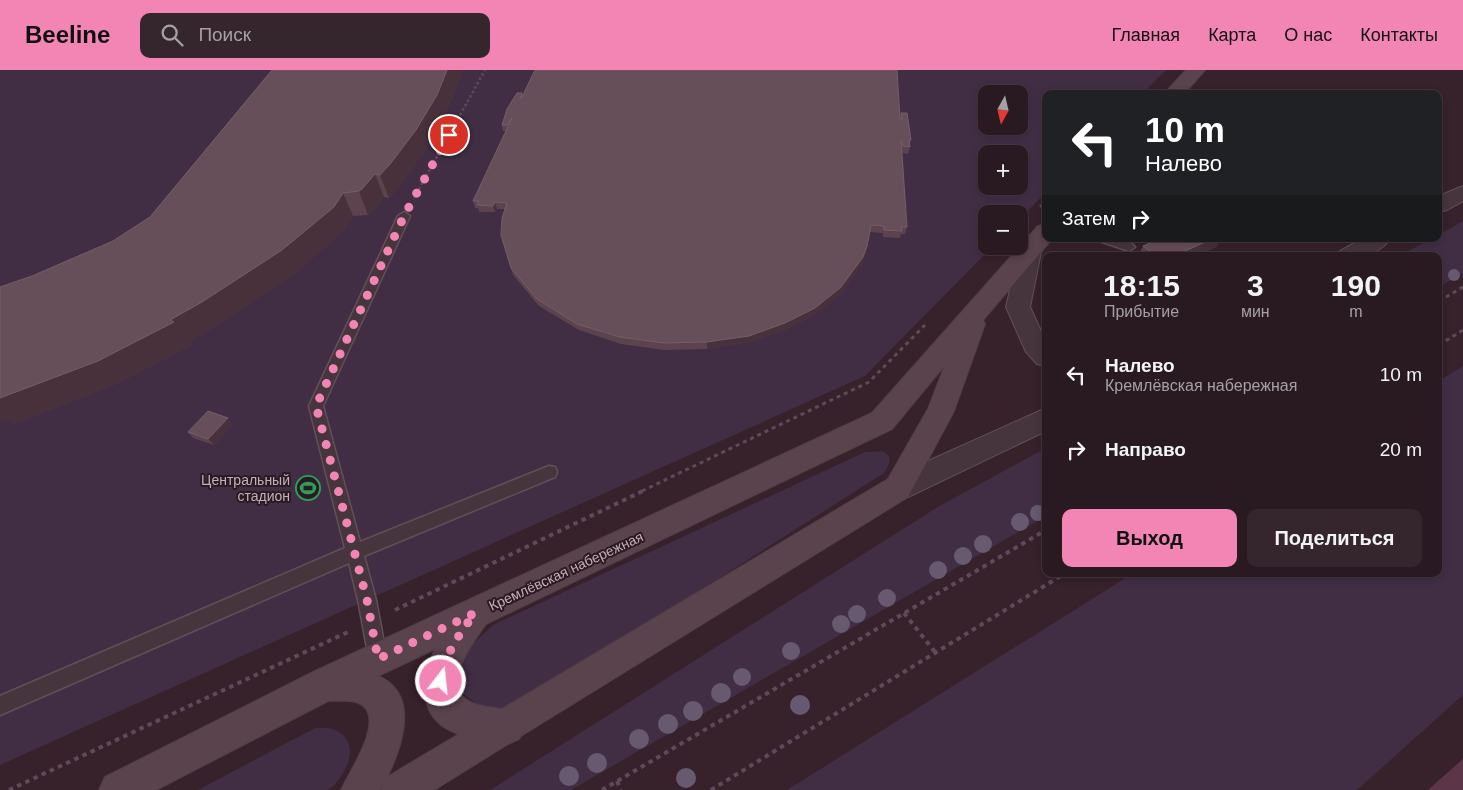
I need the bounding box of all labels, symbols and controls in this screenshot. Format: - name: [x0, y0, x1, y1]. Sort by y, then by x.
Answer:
- search box: [140, 13, 490, 58]
- text: Beeline: [25, 21, 110, 48]
- icon: search: [158, 21, 186, 49]
- text: Поиск: [198, 24, 251, 45]
- text: Главная: [1112, 25, 1180, 45]
- text: Карта: [1208, 25, 1256, 45]
- text: О нас: [1284, 25, 1332, 45]
- text: Контакты: [1360, 25, 1438, 45]
- north arrow: [978, 85, 1028, 135]
- map controls: [978, 85, 1028, 255]
- icon: left: [1062, 110, 1127, 175]
- text: 10 m: [1145, 110, 1225, 149]
- pin: [428, 114, 470, 156]
- icon: arrive: [435, 121, 463, 149]
- button: +: [978, 145, 1028, 195]
- text: Налево: [1145, 151, 1222, 176]
- button: −: [978, 205, 1028, 255]
- icon: right: [1126, 205, 1154, 233]
- text: Затем: [1062, 208, 1116, 229]
- text: 18:15: [1103, 269, 1180, 302]
- text: 3: [1247, 269, 1264, 302]
- text: 190: [1331, 269, 1381, 302]
- text: Прибытие: [1104, 303, 1179, 320]
- text: мин: [1241, 303, 1270, 320]
- text: m: [1349, 303, 1362, 320]
- text: Налево: [1105, 355, 1175, 376]
- icon: left: [1062, 361, 1090, 389]
- text: 10 m: [1380, 364, 1422, 385]
- text: Кремлёвская набережная: [1105, 377, 1297, 394]
- icon: right: [1062, 436, 1090, 464]
- text: Направо: [1105, 439, 1186, 460]
- text: 20 m: [1380, 439, 1422, 460]
- place label: Центральный стадион: [201, 472, 290, 504]
- sports icon: Центральный стадион: [295, 475, 321, 501]
- button: Выход: [1062, 509, 1237, 567]
- button: Поделиться: [1247, 509, 1422, 567]
- street label: Кремлёвская набережная: [486, 528, 646, 614]
- position arrow: [414, 654, 466, 706]

